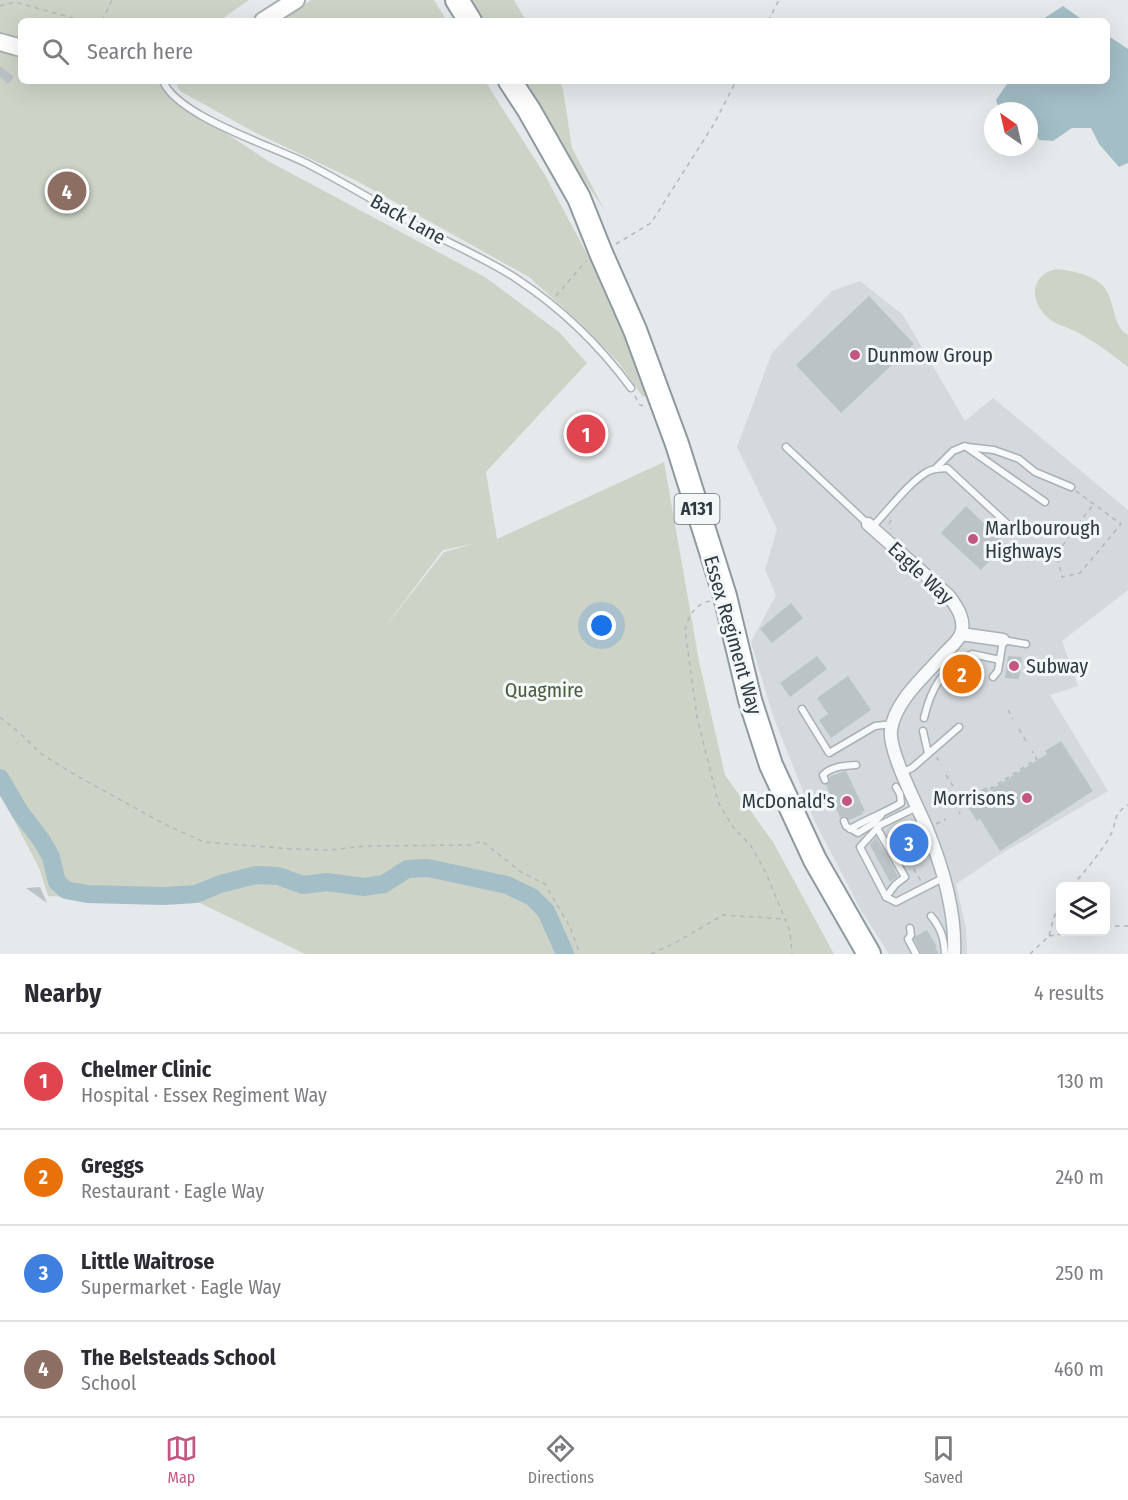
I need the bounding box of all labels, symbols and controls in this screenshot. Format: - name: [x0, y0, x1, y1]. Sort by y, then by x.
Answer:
- search box: [18, 18, 1110, 84]
- icon: search: [39, 35, 72, 68]
- text: Search here: [87, 38, 193, 65]
- north arrow: [984, 102, 1038, 156]
- pin: 4: [48, 168, 86, 213]
- street label: Back Lane: [366, 189, 450, 249]
- place label: Dunmow Group: [867, 343, 993, 367]
- marker: Dunmow Group: [848, 348, 862, 362]
- pin: 1: [566, 412, 606, 456]
- road number: A131: [674, 494, 720, 524]
- place label: Marlbourough Highways: [985, 516, 1100, 563]
- marker: Marlbourough Highways: [966, 532, 980, 546]
- street label: Eagle Way: [883, 537, 959, 609]
- street label: Essex Regiment Way: [699, 553, 767, 717]
- your location: [587, 611, 616, 640]
- pin: 2: [942, 652, 982, 696]
- place label: Subway: [1026, 654, 1088, 678]
- marker: Subway: [1007, 659, 1021, 673]
- park label: Quagmire: [505, 678, 583, 702]
- place label: Morrisons: [933, 786, 1015, 810]
- place label: McDonald's: [742, 789, 835, 813]
- marker: Morrisons: [1020, 791, 1034, 805]
- marker: McDonald's: [840, 794, 854, 808]
- pin: 3: [890, 820, 928, 866]
- map controls: [1056, 882, 1110, 936]
- button: layers: [1056, 882, 1110, 936]
- text: Nearby: [24, 978, 101, 1009]
- text: 4 results: [1034, 981, 1104, 1005]
- text: Chelmer Clinic: [81, 1056, 211, 1083]
- text: 1: [39, 1069, 48, 1093]
- text: 130 m: [1057, 1069, 1104, 1093]
- text: Hospital · Essex Regiment Way: [81, 1083, 327, 1107]
- text: Greggs: [81, 1152, 144, 1179]
- text: 2: [39, 1165, 48, 1189]
- text: 240 m: [1055, 1165, 1104, 1189]
- text: Restaurant · Eagle Way: [81, 1179, 264, 1203]
- text: Little Waitrose: [81, 1248, 215, 1275]
- text: 3: [39, 1261, 48, 1285]
- text: 250 m: [1056, 1261, 1104, 1285]
- text: Supermarket · Eagle Way: [81, 1275, 281, 1299]
- text: The Belsteads School: [81, 1344, 276, 1371]
- text: 4: [38, 1357, 49, 1381]
- text: 460 m: [1054, 1357, 1104, 1381]
- text: School: [81, 1371, 136, 1395]
- tab: Map: [165, 1432, 198, 1487]
- tab: Directions: [528, 1432, 594, 1487]
- tab: Saved: [924, 1432, 963, 1487]

